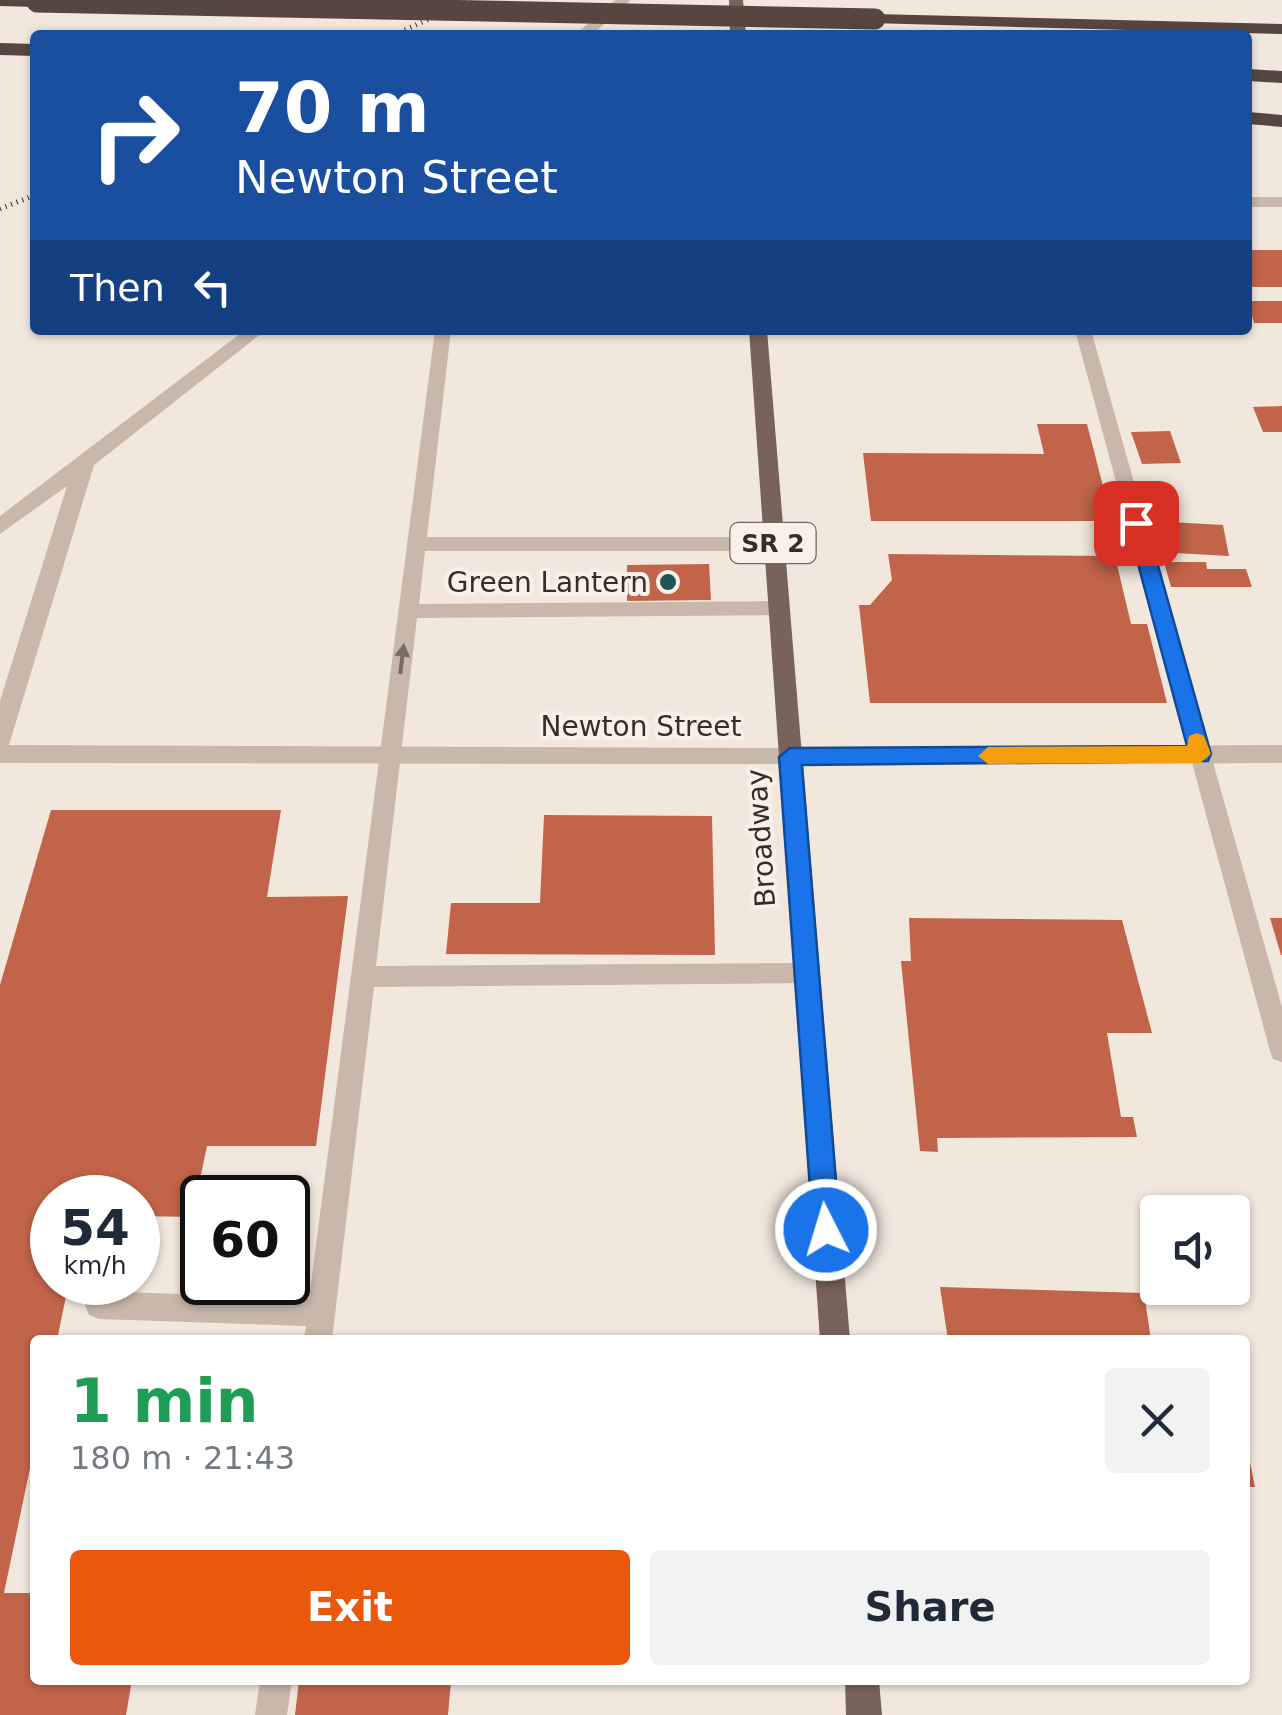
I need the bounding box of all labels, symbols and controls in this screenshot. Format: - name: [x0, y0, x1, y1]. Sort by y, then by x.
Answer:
- text: 70 m: [235, 67, 430, 149]
- icon: right: [70, 70, 200, 200]
- text: Newton Street: [235, 151, 558, 204]
- icon: left: [185, 260, 240, 315]
- text: Then: [70, 266, 165, 310]
- pin: [1094, 481, 1179, 566]
- icon: arrive: [1109, 496, 1164, 551]
- road number: SR 2: [730, 523, 816, 563]
- place label: Green Lantern: [447, 566, 648, 599]
- marker: Green Lantern: [657, 571, 679, 593]
- one-way arrow: [394, 642, 410, 674]
- street label: Newton Street: [541, 710, 741, 743]
- street label: Broadway: [740, 768, 782, 908]
- speed limit sign: 60: [180, 1175, 310, 1305]
- position arrow: [774, 1178, 878, 1282]
- map controls: [1140, 1195, 1250, 1305]
- button: sound: [1140, 1195, 1250, 1305]
- text: 54: [60, 1199, 130, 1257]
- text: km/h: [63, 1251, 127, 1280]
- text: 1 min: [70, 1366, 258, 1436]
- button: close: [1105, 1368, 1210, 1473]
- text: 180 m · 21:43: [70, 1439, 295, 1477]
- button: Exit: [70, 1550, 630, 1665]
- button: Share: [650, 1550, 1210, 1665]

